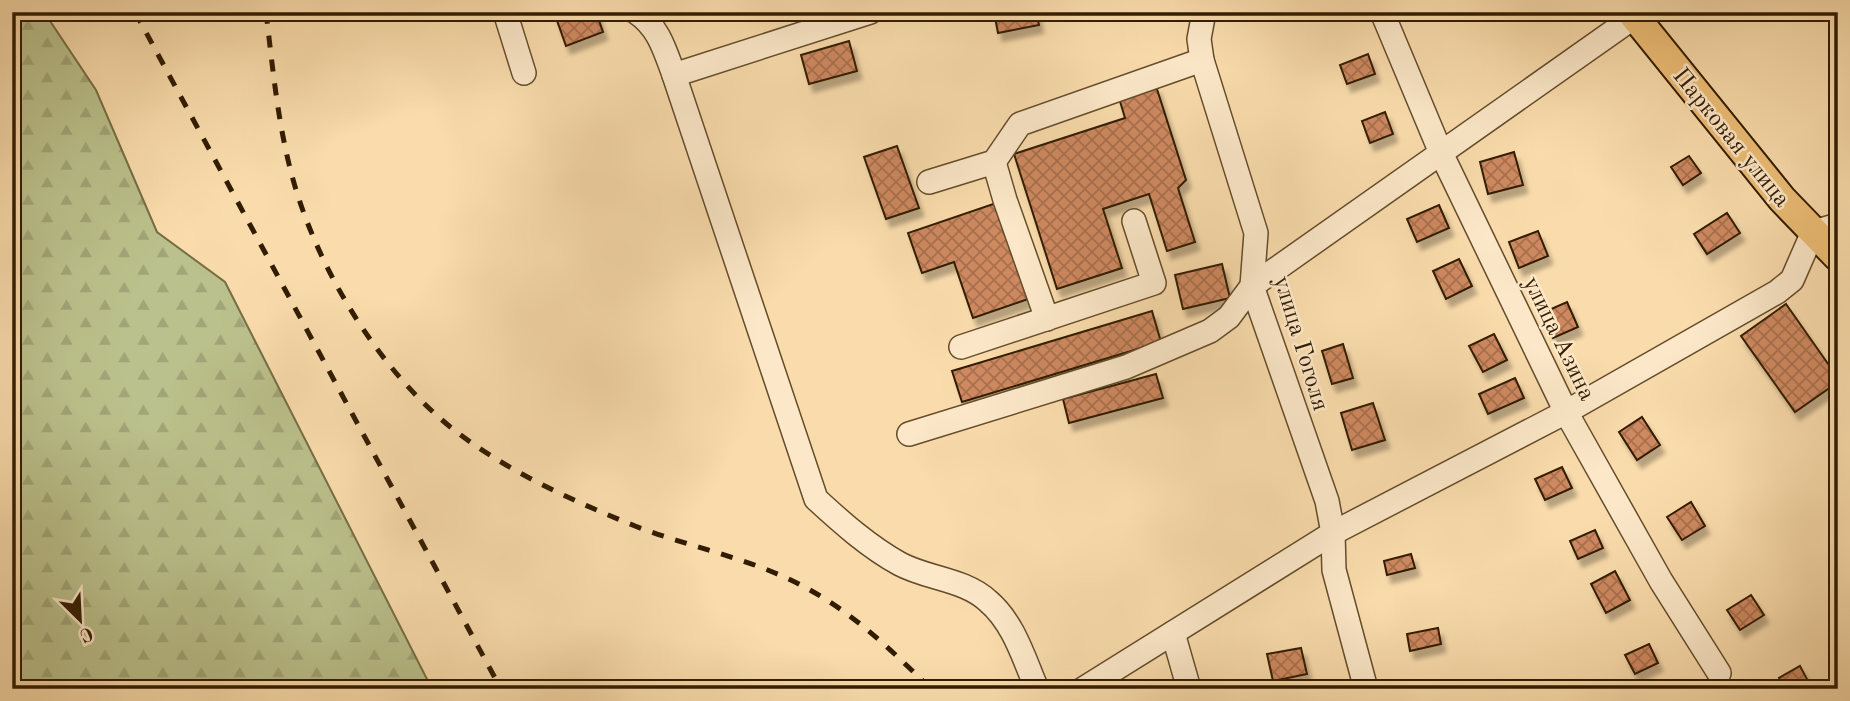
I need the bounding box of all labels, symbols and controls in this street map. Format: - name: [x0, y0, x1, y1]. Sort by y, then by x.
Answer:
- street label: Парковая улица: [1667, 64, 1794, 212]
- street label: улица Гоголя: [1268, 273, 1332, 414]
- street label: улица Азина: [1518, 273, 1599, 405]
- north arrow: [46, 586, 116, 656]
- text: С: [76, 622, 95, 644]

